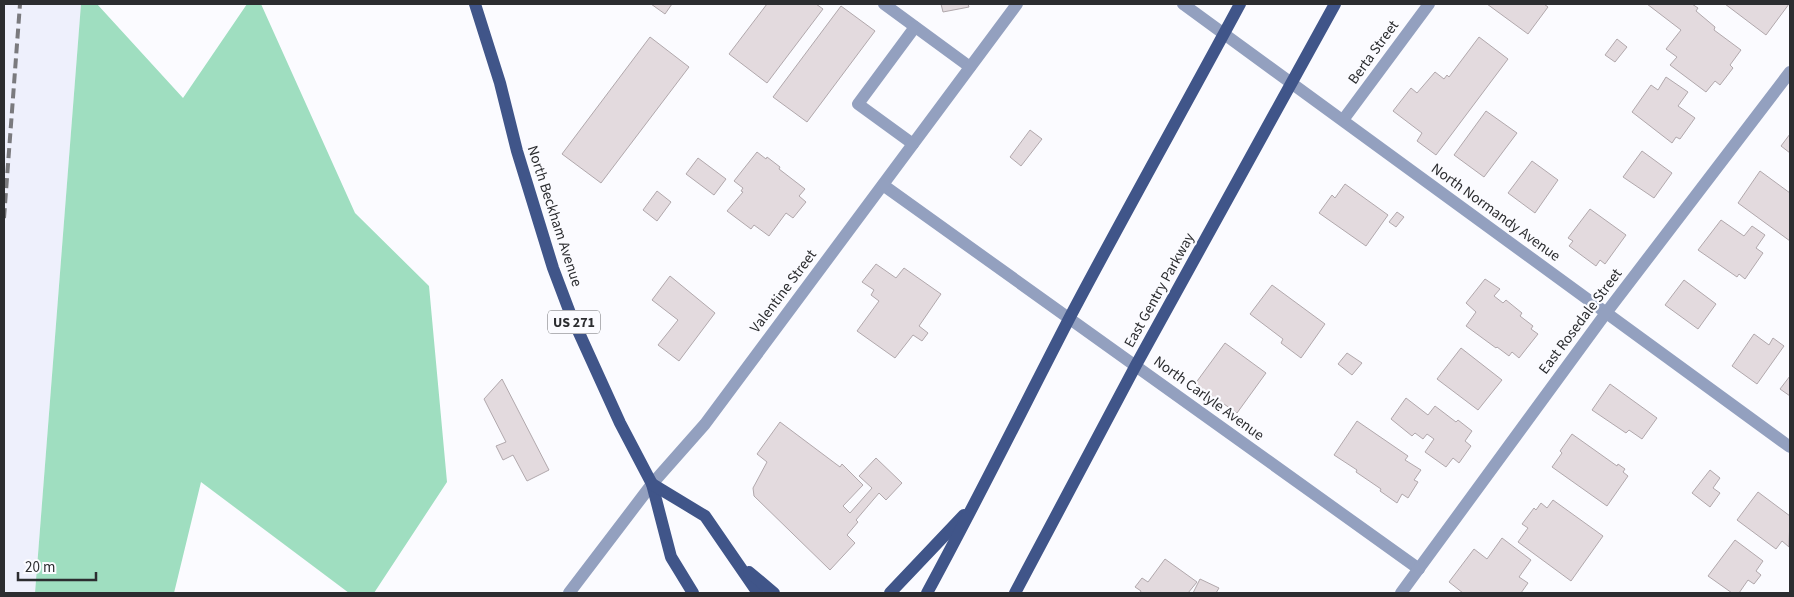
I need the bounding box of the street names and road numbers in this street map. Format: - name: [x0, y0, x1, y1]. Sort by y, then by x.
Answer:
- street label: Berta Street: [1343, 16, 1404, 89]
- street label: North Beckham Avenue: [522, 143, 587, 289]
- street label: North Normandy Avenue: [1427, 158, 1565, 266]
- street label: East Gentry Parkway: [1119, 229, 1200, 351]
- street label: Valentine Street: [745, 245, 822, 337]
- street label: East Rosedale Street: [1534, 264, 1627, 379]
- road number: US 271: [548, 311, 600, 334]
- street label: North Carlyle Avenue: [1149, 351, 1268, 446]

